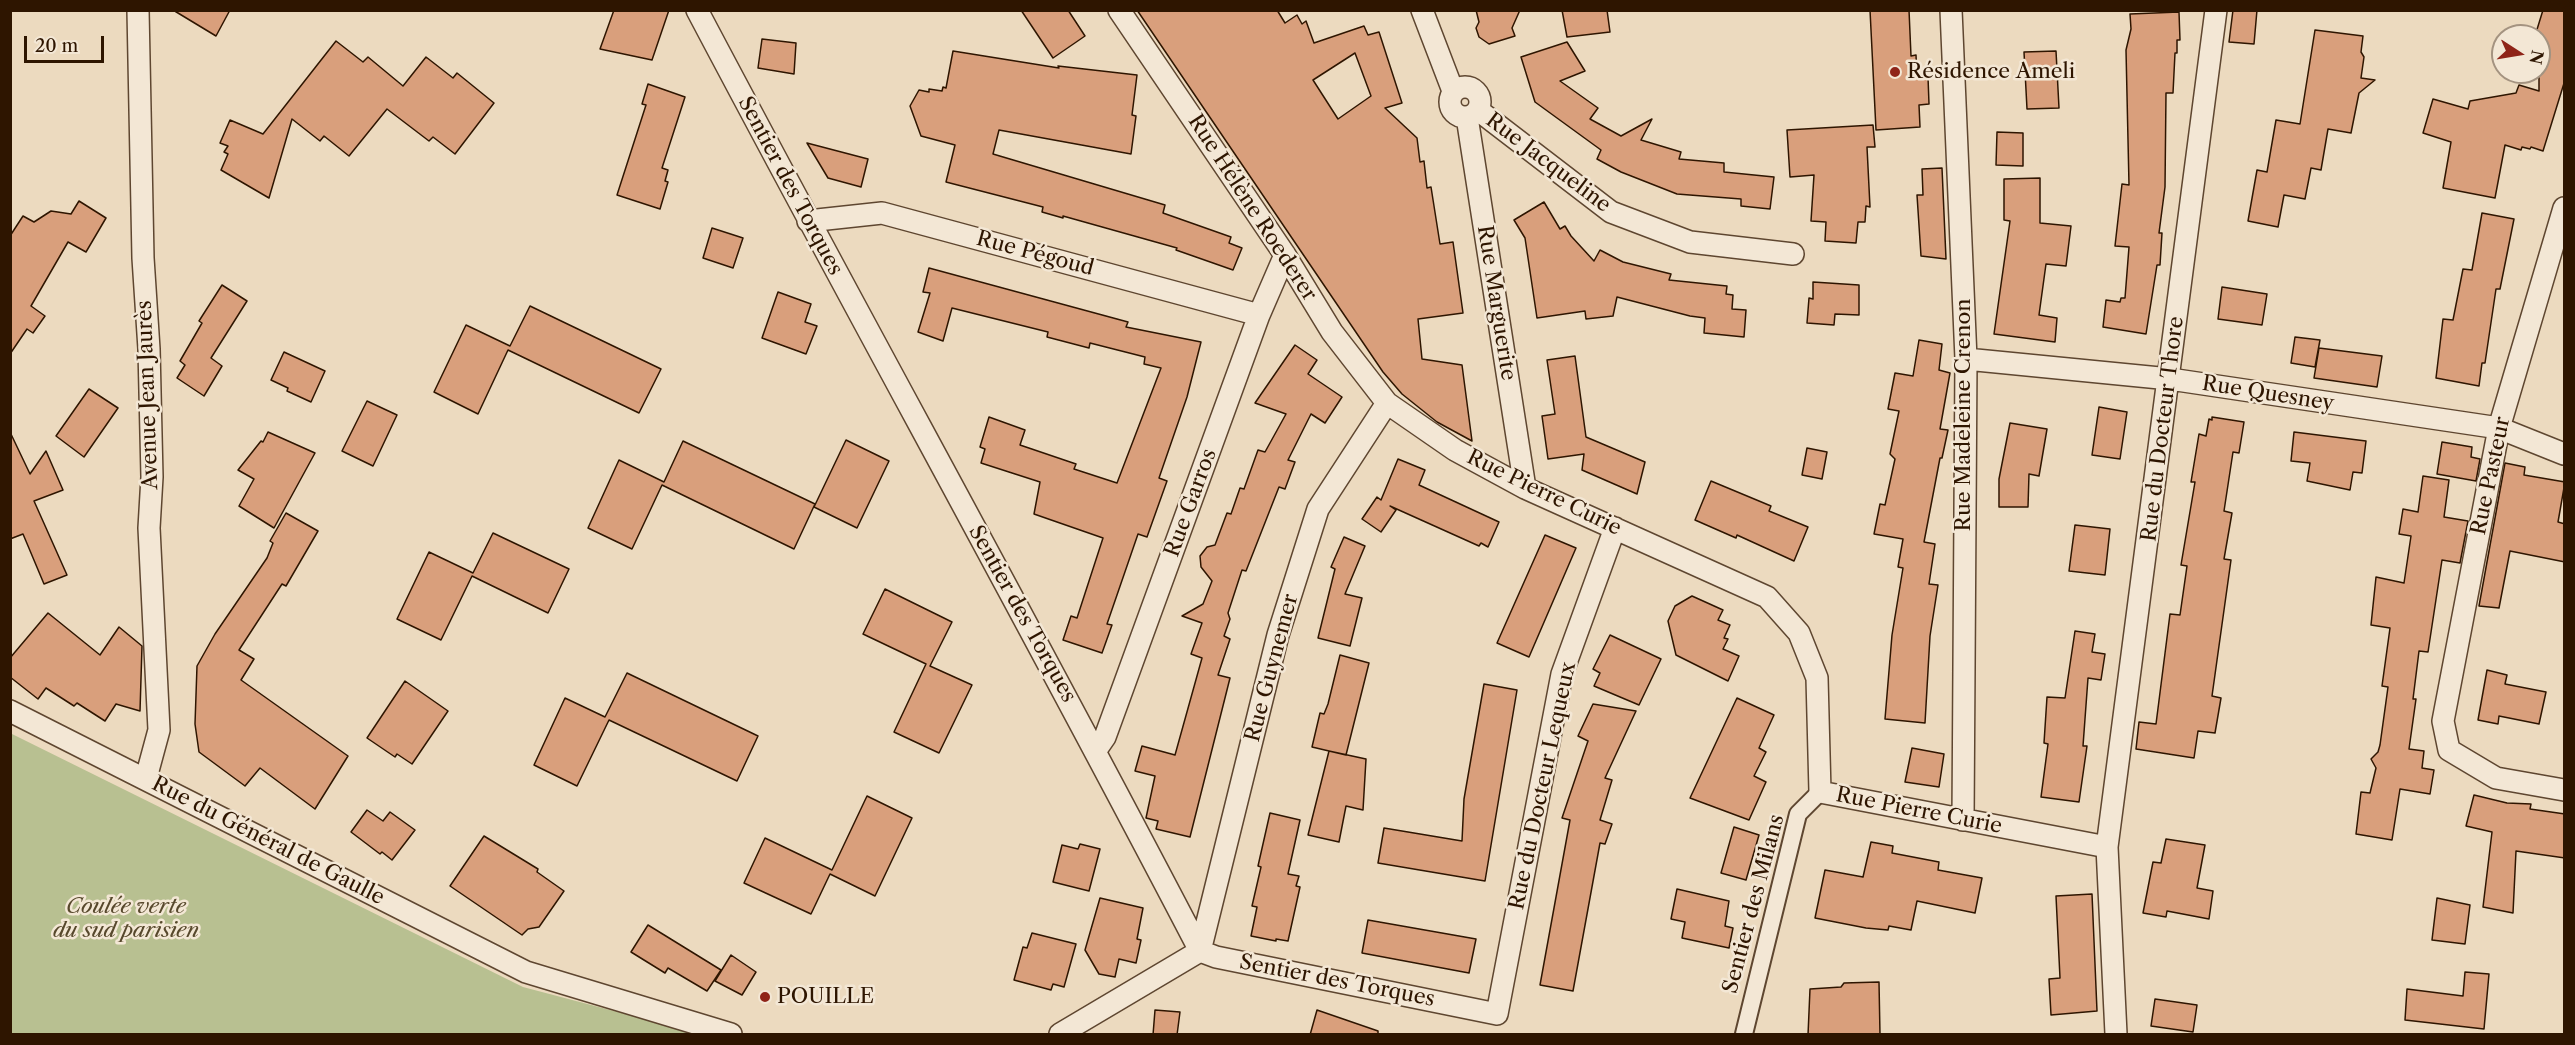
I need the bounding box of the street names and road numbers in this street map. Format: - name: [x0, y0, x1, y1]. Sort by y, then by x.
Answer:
- street label: Sentier des Torques: [732, 92, 848, 280]
- street label: Rue Jacqueline: [1481, 108, 1615, 218]
- street label: Rue Hélène Roederer: [1182, 110, 1322, 306]
- street label: Rue Marguerite: [1471, 224, 1521, 382]
- street label: Rue Pégoud: [974, 226, 1096, 282]
- street label: Rue Madeleine Crenon: [1951, 299, 1977, 531]
- street label: Avenue Jean Jaurès: [132, 300, 164, 490]
- street label: Rue du Docteur Thore: [2137, 315, 2189, 543]
- street label: Rue Quesney: [2200, 371, 2336, 417]
- street label: Rue Pasteur: [2466, 415, 2516, 537]
- street label: Rue Pierre Curie: [1463, 445, 1625, 541]
- street label: Rue Garros: [1160, 446, 1222, 560]
- street label: Sentier des Torques: [963, 521, 1081, 707]
- street label: Rue Guynemer: [1240, 591, 1304, 745]
- street label: Rue du Docteur Lequeux: [1504, 660, 1582, 912]
- street label: Rue du Général de Gaulle: [148, 771, 388, 911]
- street label: Rue Pierre Curie: [1834, 783, 2004, 839]
- street label: Sentier des Milans: [1718, 812, 1790, 996]
- street label: Sentier des Torques: [1237, 950, 1437, 1012]

